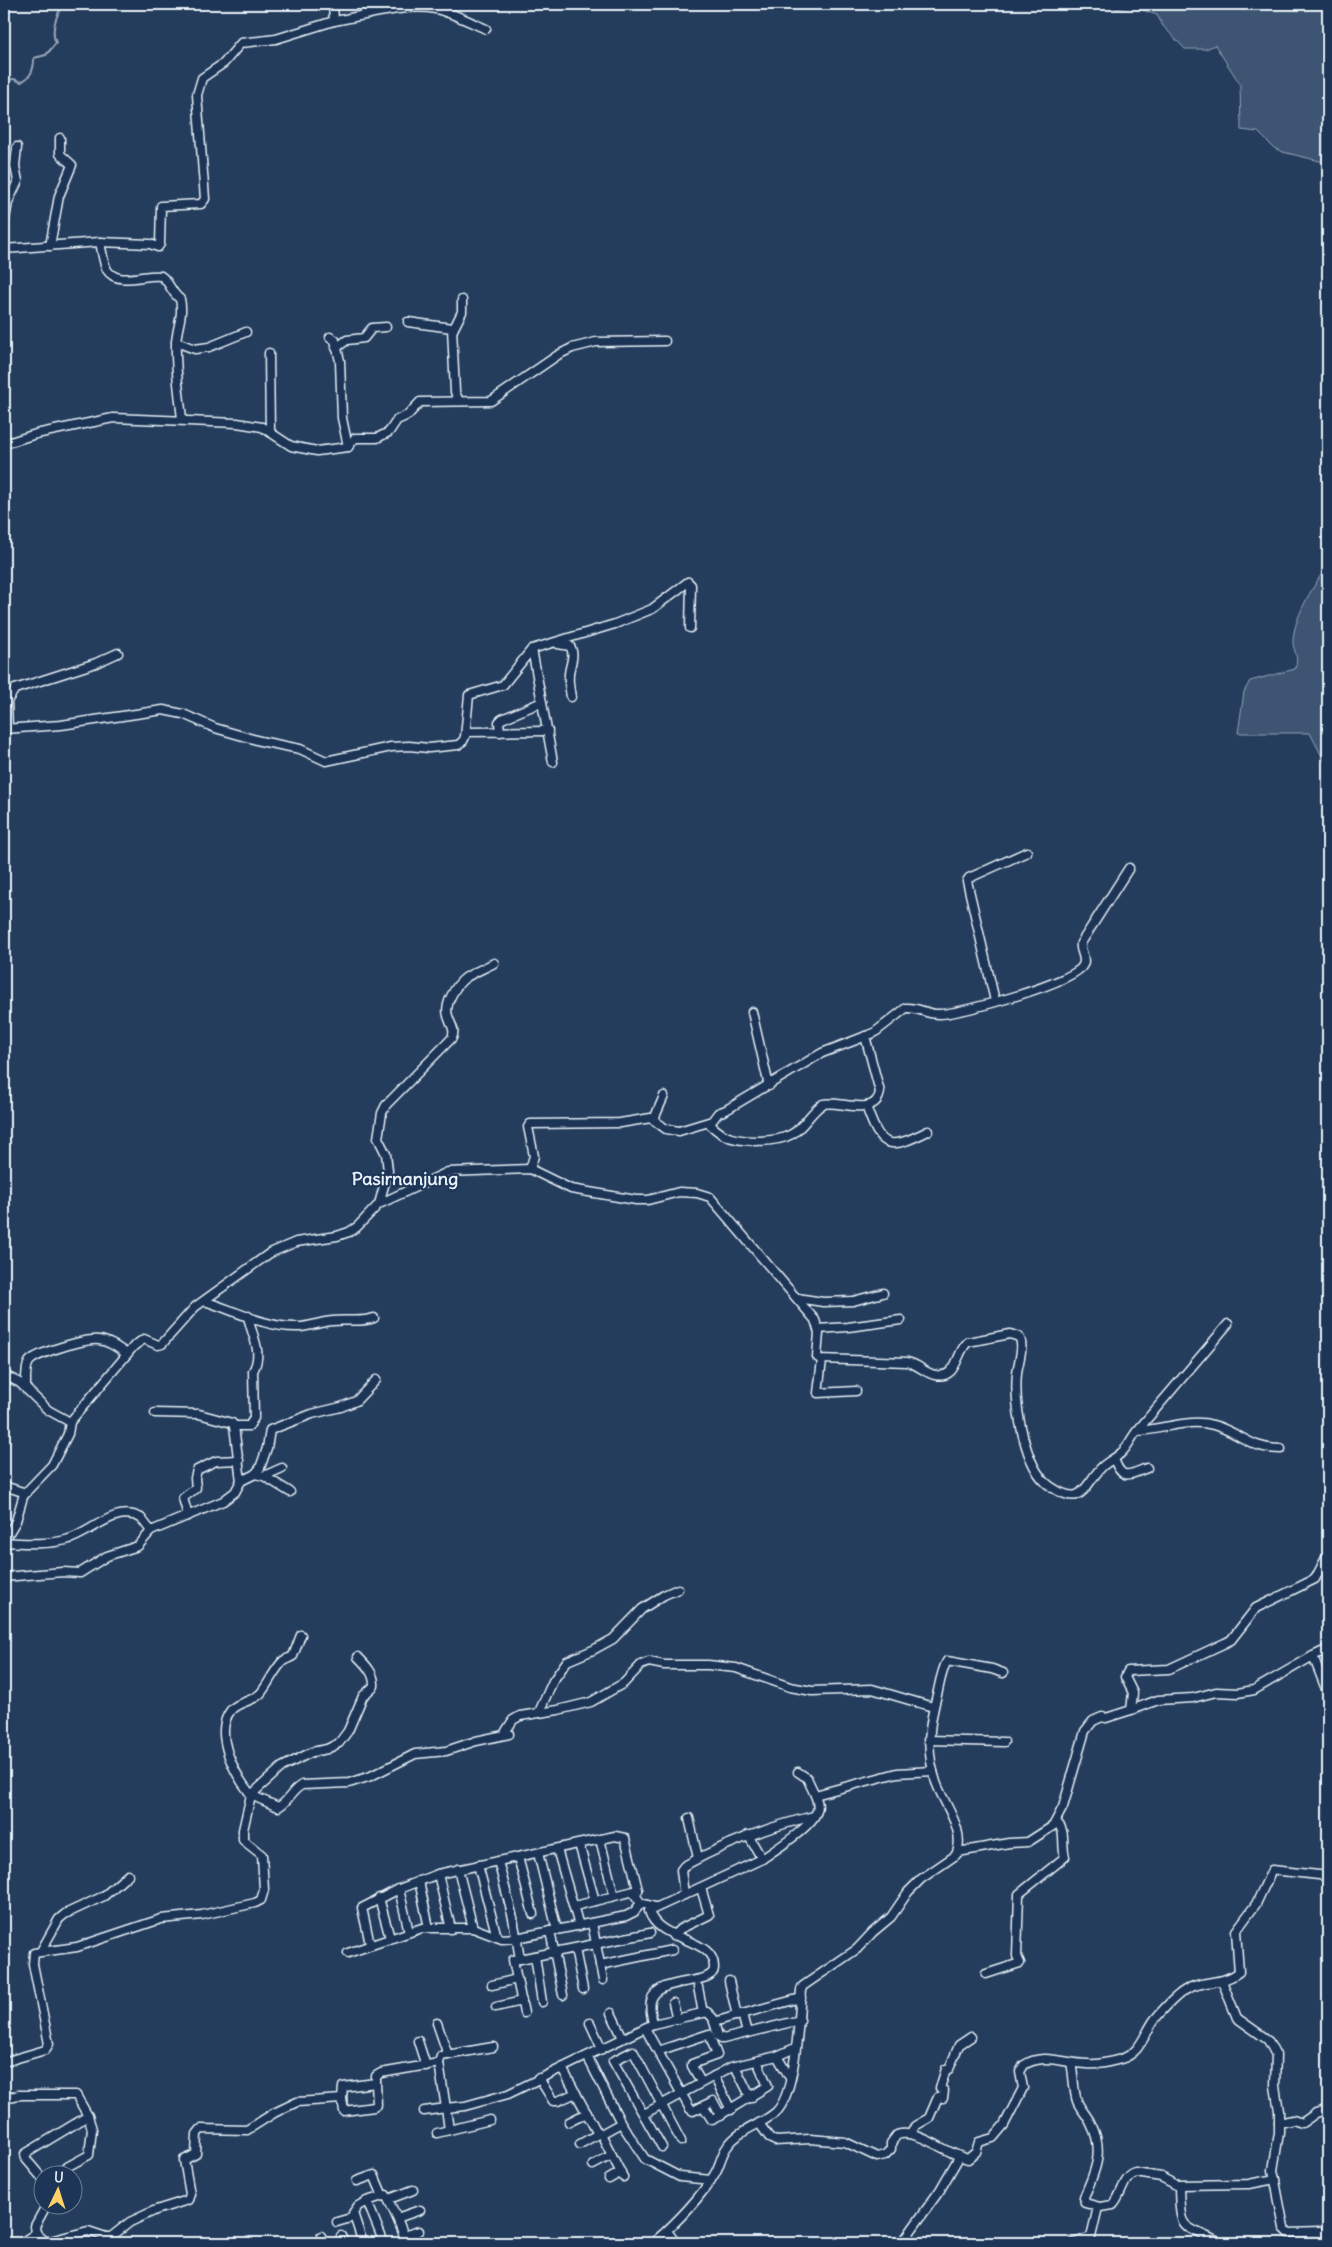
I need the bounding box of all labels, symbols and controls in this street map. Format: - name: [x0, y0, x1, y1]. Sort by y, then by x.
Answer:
- district label: Pasirnanjung: [352, 1167, 458, 1190]
- north arrow: [32, 2164, 82, 2214]
- text: U: [54, 2168, 64, 2186]

